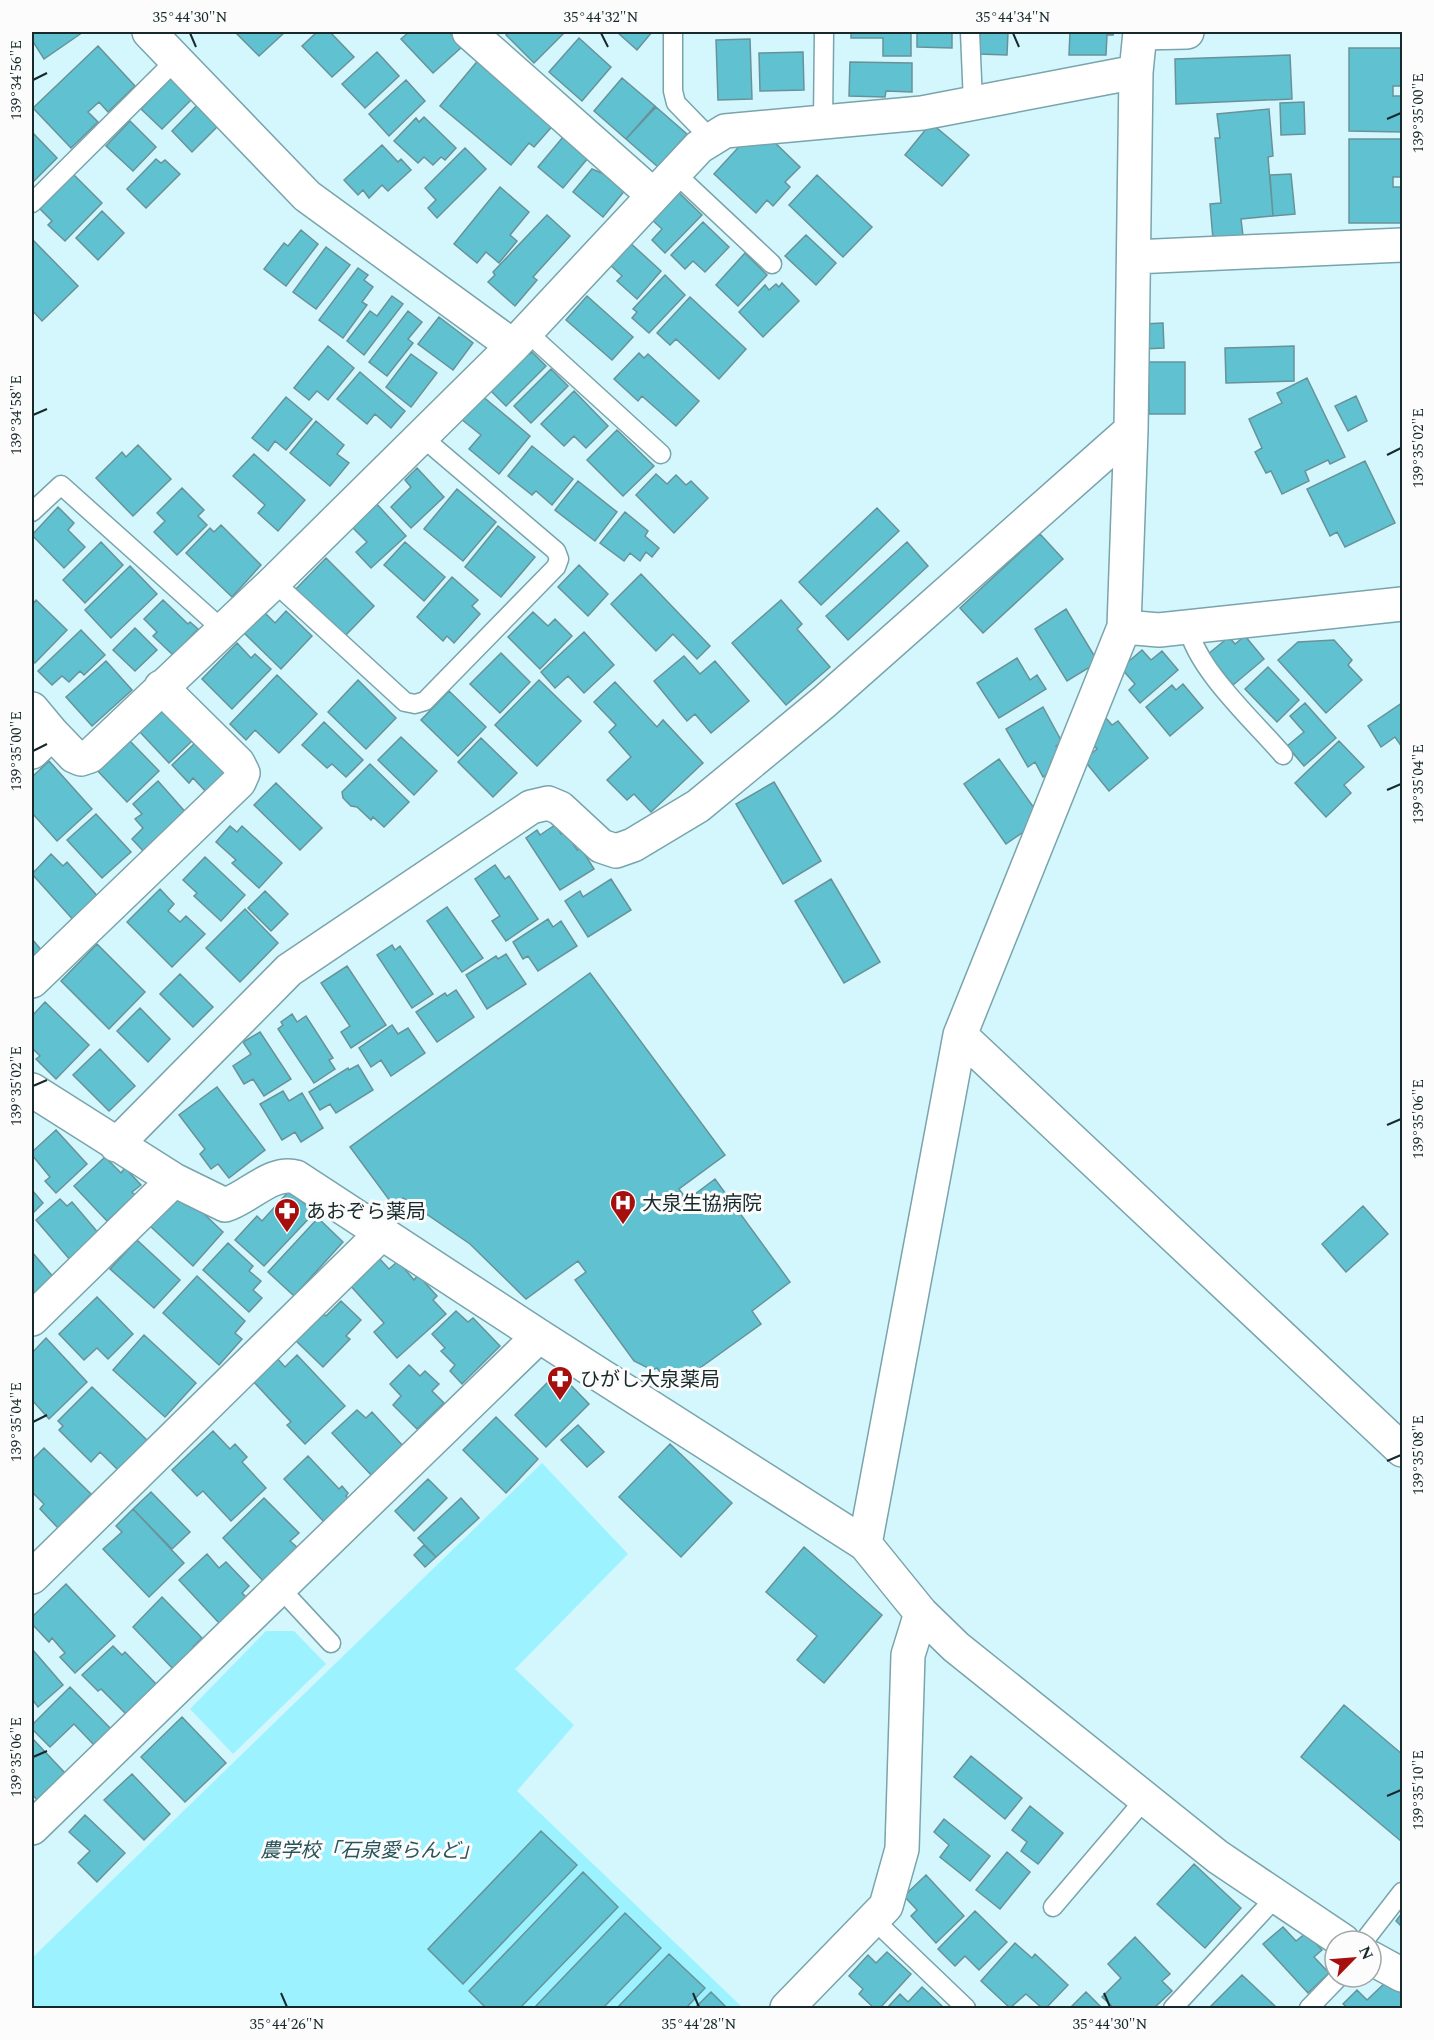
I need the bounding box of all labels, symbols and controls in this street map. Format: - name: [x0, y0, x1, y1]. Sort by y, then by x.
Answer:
- text: 35°44'30"N: [153, 6, 228, 29]
- text: 35°44'32"N: [564, 6, 639, 29]
- text: 35°44'34"N: [976, 6, 1051, 29]
- text: 139°34'56"E: [5, 40, 28, 120]
- text: 139°35'00"E: [1407, 73, 1430, 153]
- text: 139°34'58"E: [5, 375, 28, 455]
- text: 139°35'02"E: [1407, 408, 1430, 488]
- text: 139°35'00"E: [5, 711, 28, 791]
- text: 139°35'04"E: [1407, 744, 1430, 824]
- text: 139°35'02"E: [5, 1046, 28, 1126]
- text: 139°35'06"E: [1407, 1079, 1430, 1159]
- hospital icon: 大泉生協病院: [608, 1188, 638, 1226]
- place label: 大泉生協病院: [642, 1189, 762, 1219]
- pharmacy icon: あおぞら薬局: [272, 1196, 302, 1234]
- place label: あおぞら薬局: [306, 1197, 426, 1227]
- pharmacy icon: ひがし大泉薬局: [545, 1364, 575, 1402]
- place label: ひがし大泉薬局: [580, 1365, 720, 1395]
- text: 139°35'04"E: [5, 1382, 28, 1462]
- text: 139°35'08"E: [1407, 1415, 1430, 1495]
- text: 139°35'06"E: [5, 1717, 28, 1797]
- text: 139°35'10"E: [1407, 1750, 1430, 1830]
- park label: 農学校「石泉愛らんど」: [260, 1836, 480, 1866]
- north arrow: [1323, 1929, 1383, 1989]
- text: N: [1352, 1942, 1379, 1964]
- text: 35°44'26"N: [250, 2013, 325, 2036]
- text: 35°44'28"N: [662, 2013, 737, 2036]
- text: 35°44'30"N: [1073, 2013, 1148, 2036]

